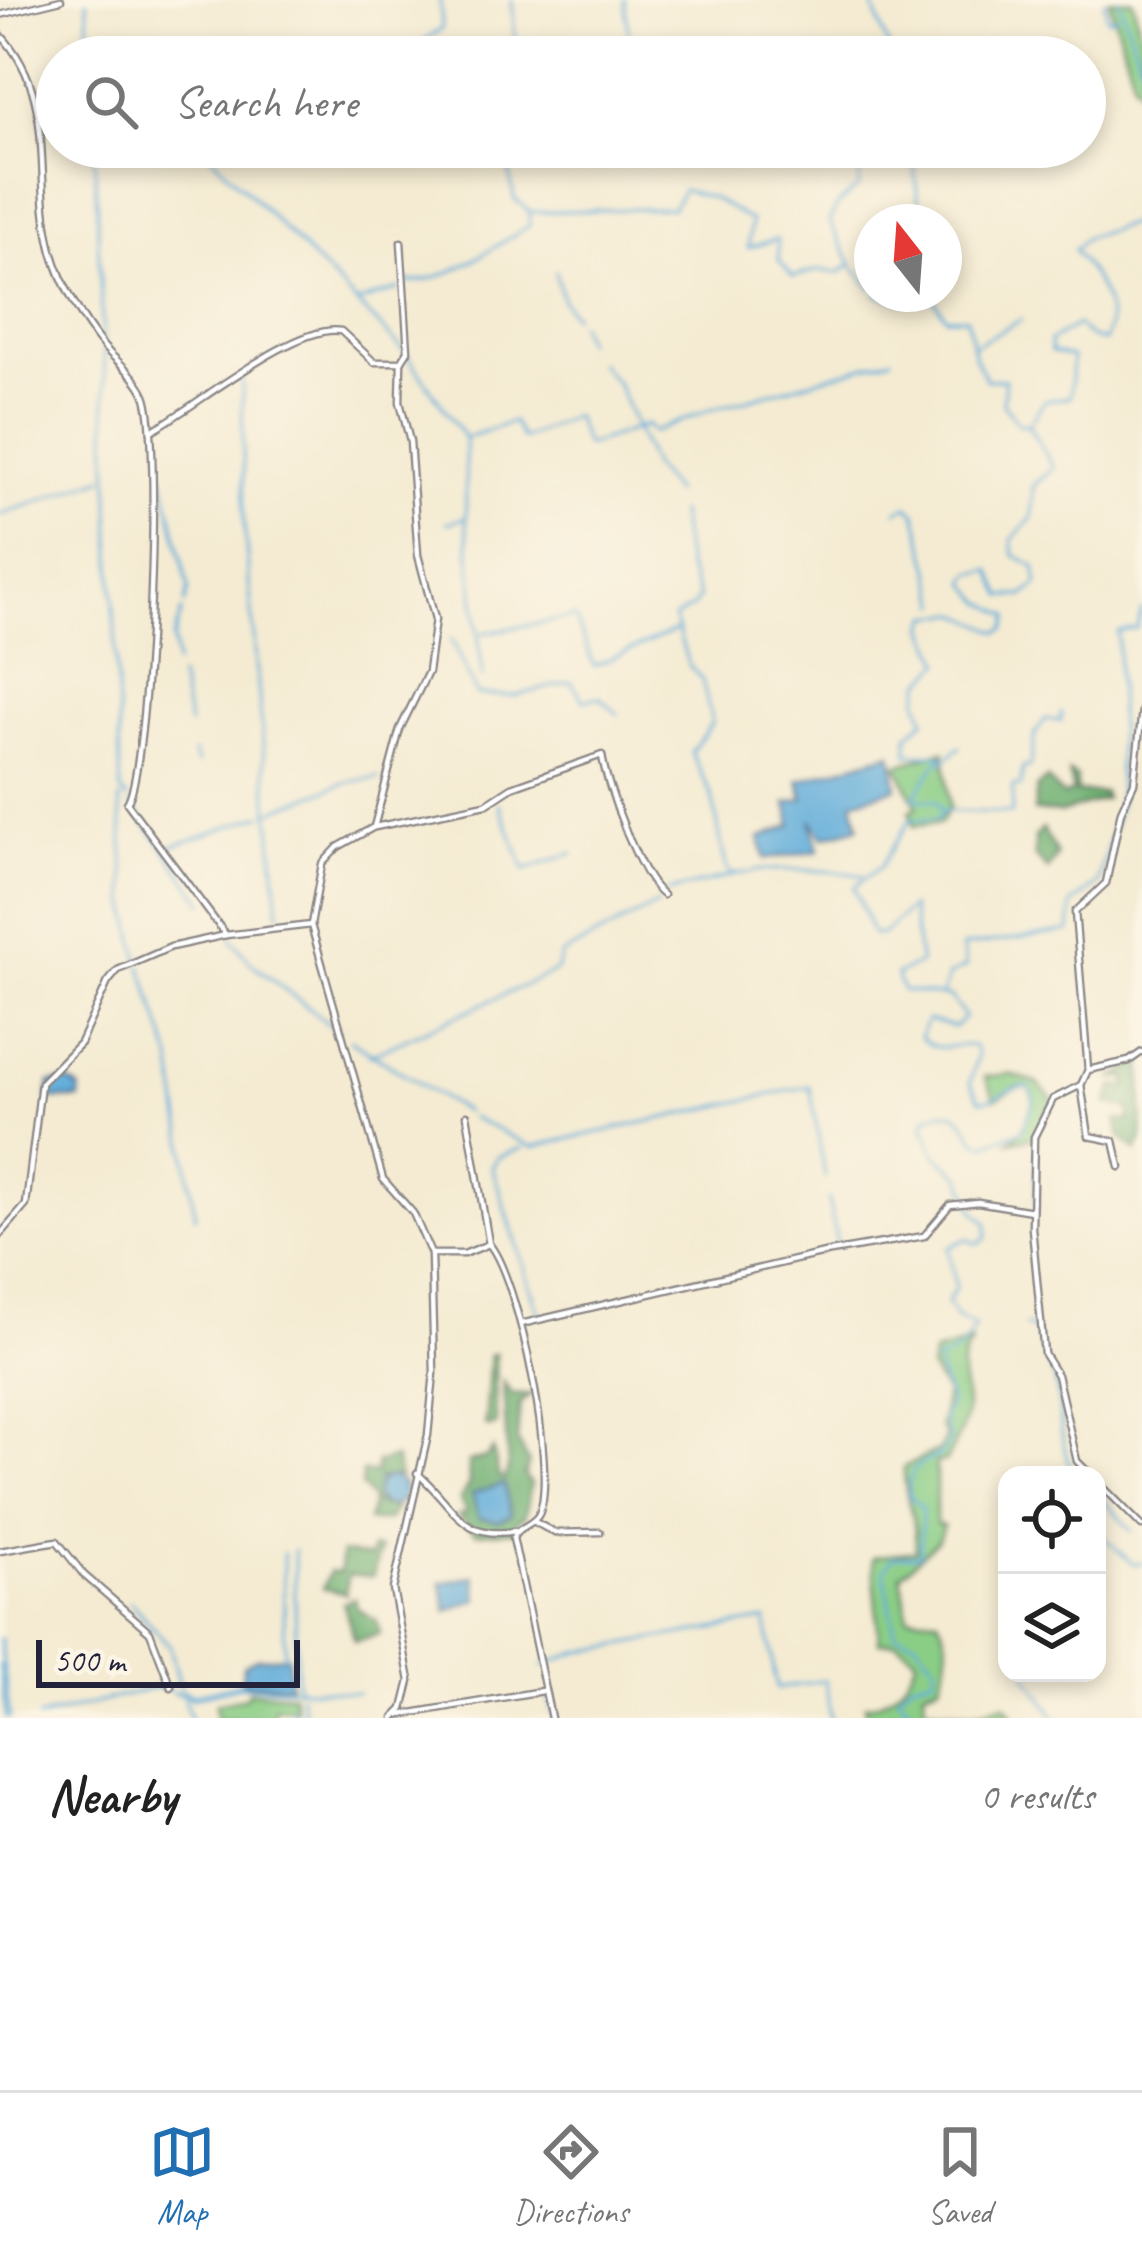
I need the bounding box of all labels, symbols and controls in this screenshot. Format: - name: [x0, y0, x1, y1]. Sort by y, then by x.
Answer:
- search box: [36, 36, 1106, 168]
- icon: search: [78, 69, 144, 135]
- text: Search here: [174, 74, 357, 131]
- north arrow: [854, 204, 962, 312]
- map controls: [998, 1466, 1106, 1682]
- button: locate: [998, 1466, 1106, 1574]
- button: layers: [998, 1574, 1106, 1682]
- scale bar: [36, 1634, 300, 1687]
- text: 500 m: [54, 1640, 125, 1682]
- text: Nearby: [48, 1764, 176, 1828]
- text: 0 results: [980, 1772, 1094, 1821]
- tab: Map: [149, 2119, 215, 2233]
- tab: Directions: [514, 2119, 628, 2233]
- tab: Saved: [927, 2119, 993, 2233]

